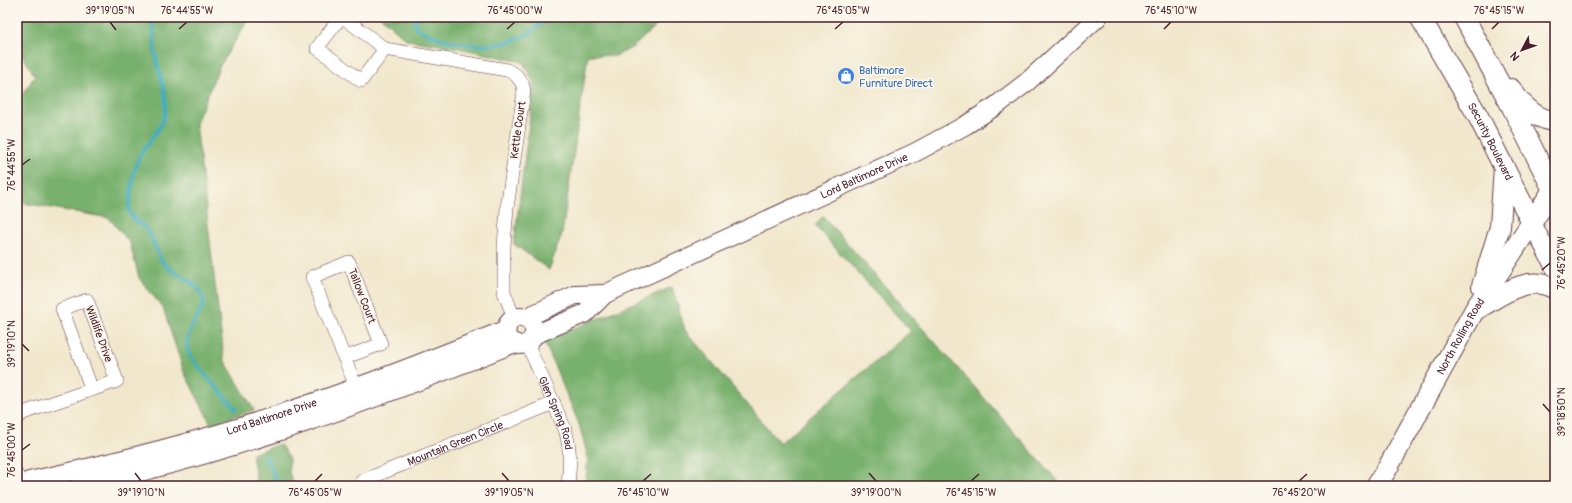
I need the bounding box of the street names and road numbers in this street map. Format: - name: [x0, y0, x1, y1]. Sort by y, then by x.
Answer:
- street label: Kettle Court: [508, 100, 529, 160]
- street label: Security Boulevard: [1465, 100, 1516, 182]
- street label: Lord Baltimore Drive: [818, 150, 910, 201]
- street label: Tallow Court: [346, 267, 379, 326]
- street label: North Rolling Road: [1434, 295, 1487, 377]
- street label: Wildlife Drive: [83, 304, 115, 364]
- street label: Glen Spring Road: [536, 374, 576, 450]
- street label: Lord Baltimore Drive: [225, 395, 319, 437]
- street label: Mountain Green Circle: [405, 418, 506, 468]

